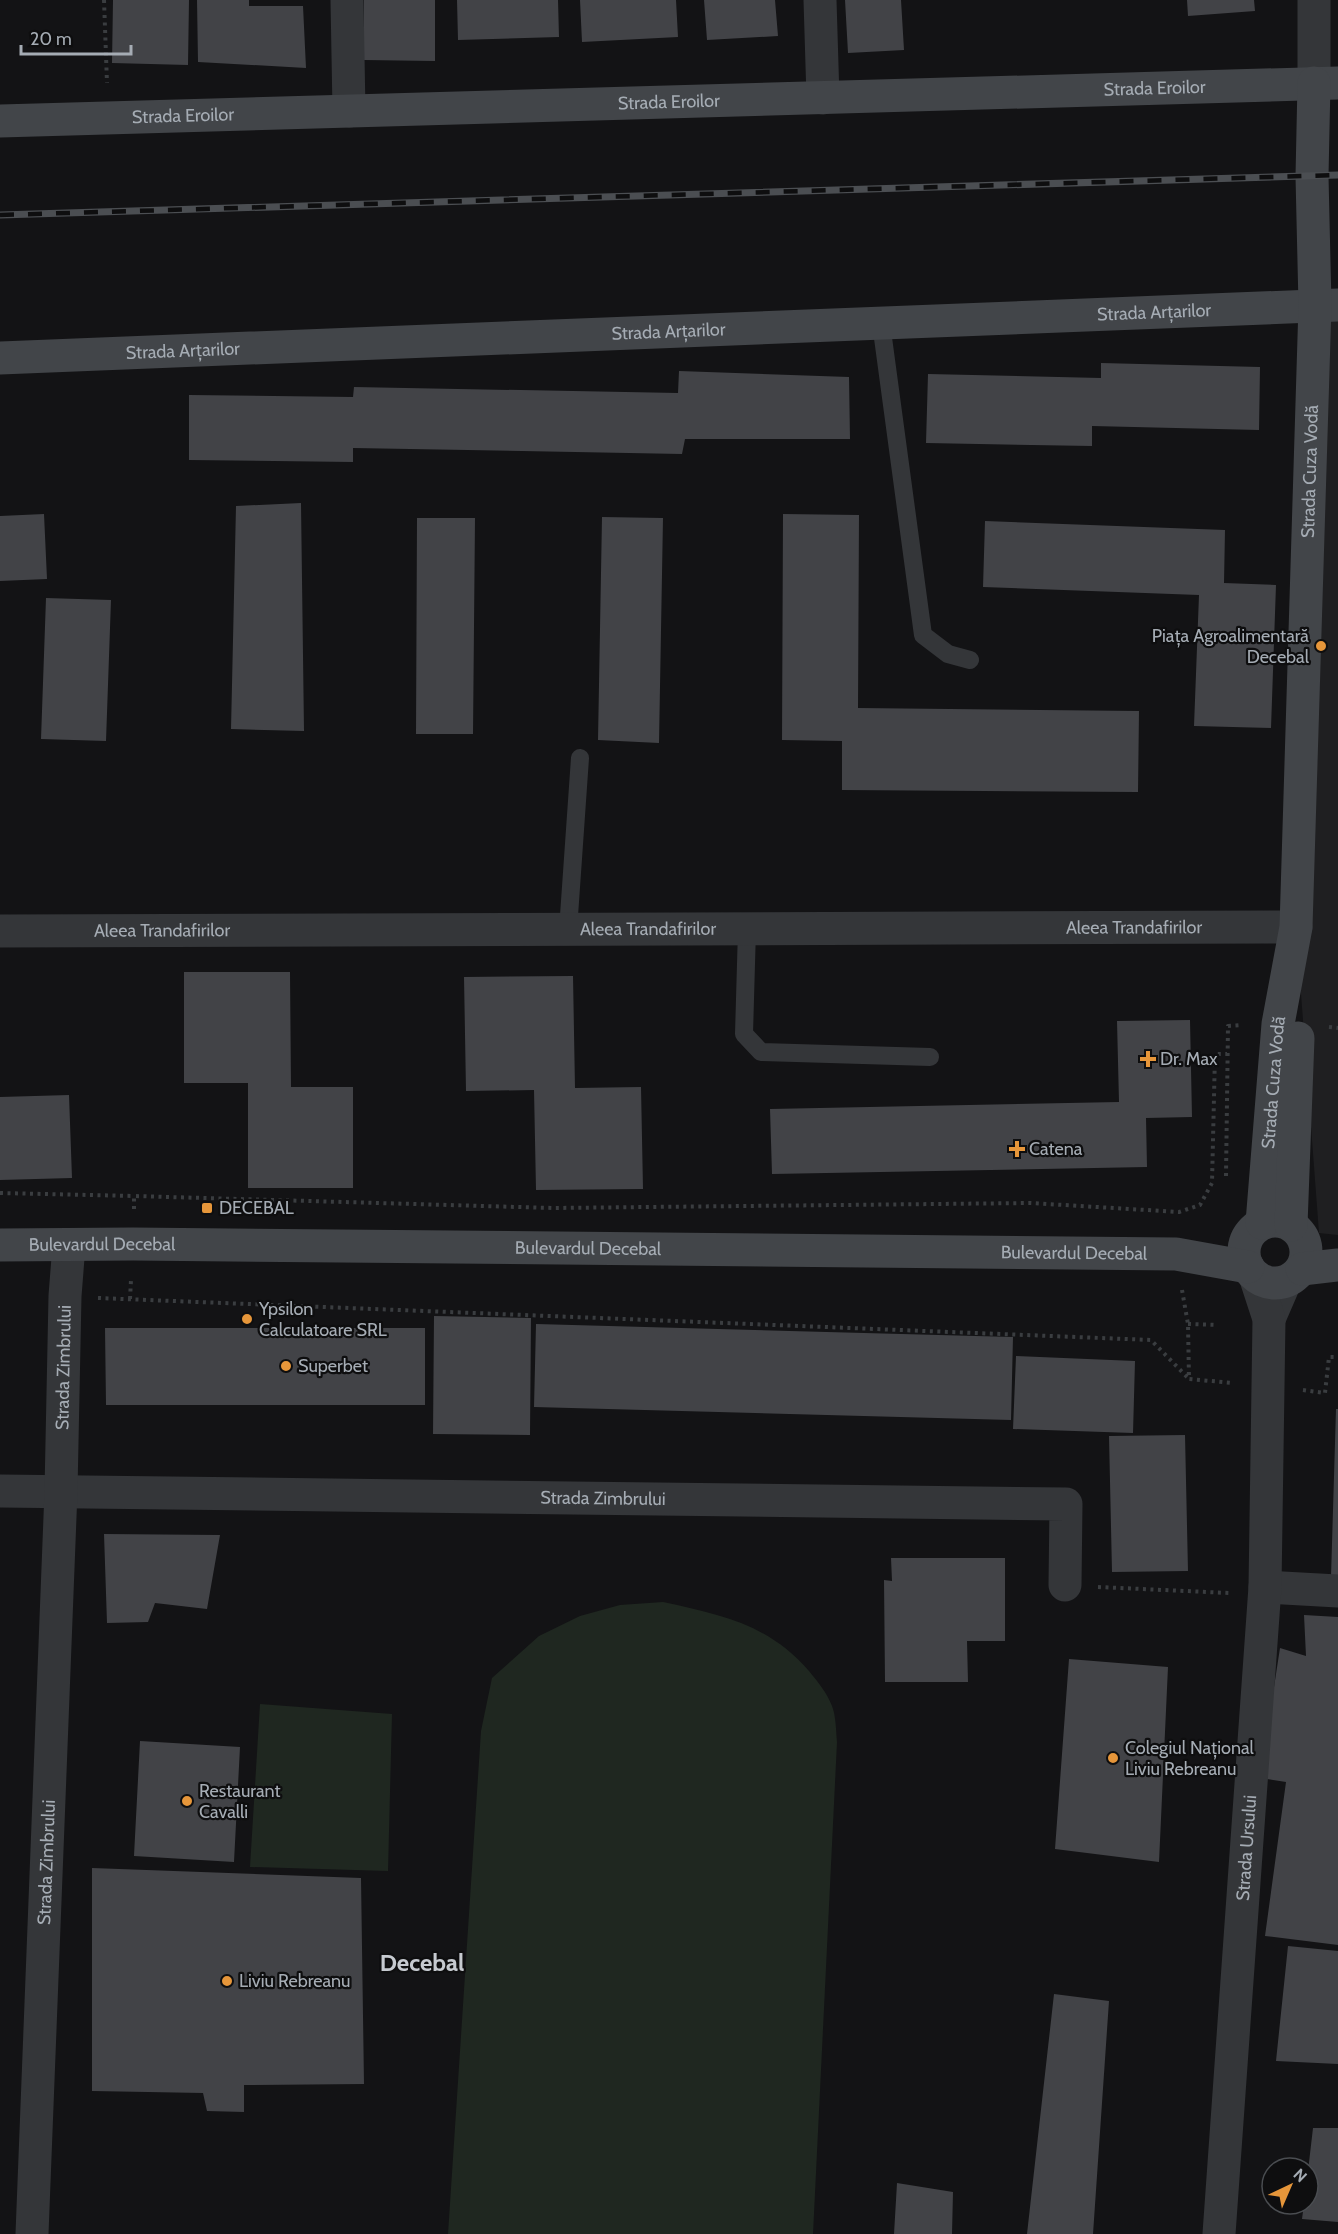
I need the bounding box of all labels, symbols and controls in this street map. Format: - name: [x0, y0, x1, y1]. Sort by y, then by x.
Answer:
- scale bar: [21, 18, 130, 56]
- text: 20 m: [30, 28, 72, 50]
- street label: Strada Eroilor: [1103, 76, 1206, 101]
- street label: Strada Eroilor: [617, 90, 720, 114]
- street label: Strada Eroilor: [132, 103, 235, 128]
- street label: Strada Arțarilor: [1097, 299, 1212, 326]
- street label: Strada Arțarilor: [611, 318, 726, 345]
- street label: Strada Arțarilor: [125, 337, 241, 364]
- street label: Strada Cuza Vodă: [1297, 404, 1323, 538]
- place label: Piața Agroalimentară Decebal: [1152, 625, 1310, 668]
- marker: Piața Agroalimentară Decebal: [1314, 639, 1328, 653]
- street label: Aleea Trandafirilor: [1066, 916, 1202, 939]
- street label: Aleea Trandafirilor: [580, 918, 716, 940]
- street label: Aleea Trandafirilor: [94, 919, 230, 942]
- street label: Strada Cuza Vodă: [1257, 1014, 1290, 1150]
- place label: Dr. Max: [1160, 1048, 1218, 1070]
- marker: Dr. Max: [1141, 1052, 1155, 1066]
- place label: Catena: [1029, 1138, 1083, 1160]
- marker: Catena: [1010, 1142, 1024, 1156]
- place label: DECEBAL: [219, 1197, 294, 1219]
- marker: DECEBAL: [200, 1201, 214, 1215]
- street label: Bulevardul Decebal: [29, 1233, 176, 1256]
- street label: Bulevardul Decebal: [515, 1237, 662, 1260]
- street label: Bulevardul Decebal: [1001, 1241, 1148, 1265]
- place label: Ypsilon Calculatoare SRL: [258, 1298, 387, 1341]
- street label: Strada Zimbrului: [51, 1305, 76, 1430]
- marker: Ypsilon Calculatoare SRL: [240, 1312, 254, 1326]
- place label: Superbet: [298, 1355, 368, 1377]
- marker: Superbet: [279, 1359, 293, 1373]
- street label: Strada Zimbrului: [540, 1487, 666, 1510]
- place label: Colegiul Național Liviu Rebreanu: [1125, 1737, 1255, 1780]
- marker: Colegiul Național Liviu Rebreanu: [1106, 1751, 1120, 1765]
- place label: Restaurant Cavalli: [199, 1780, 281, 1823]
- marker: Restaurant Cavalli: [180, 1794, 194, 1808]
- street label: Strada Ursului: [1232, 1794, 1261, 1902]
- street label: Strada Zimbrului: [33, 1799, 60, 1925]
- district label: Decebal: [380, 1948, 464, 1977]
- place label: Liviu Rebreanu: [239, 1970, 351, 1992]
- marker: Liviu Rebreanu: [220, 1974, 234, 1988]
- north arrow: [1260, 2156, 1320, 2216]
- text: N: [1289, 2165, 1311, 2186]

